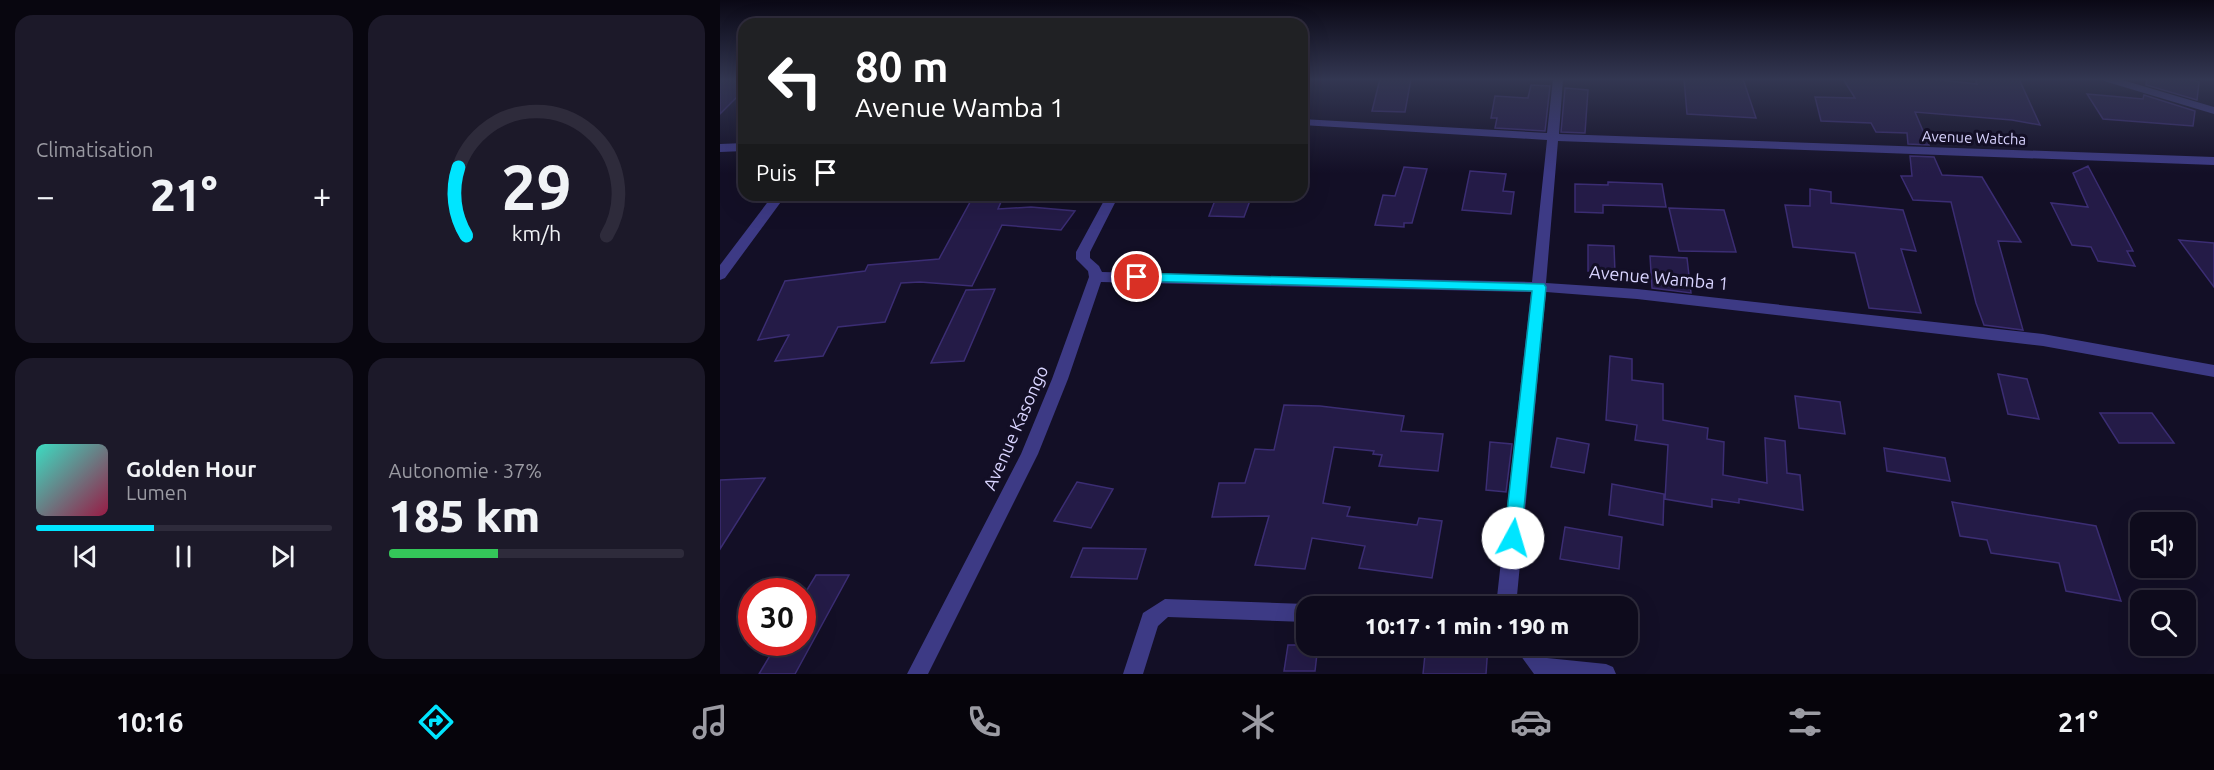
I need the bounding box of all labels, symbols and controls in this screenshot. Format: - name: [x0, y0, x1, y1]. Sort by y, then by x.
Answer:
- icon: left: [756, 42, 834, 120]
- text: 80 m: [855, 43, 949, 90]
- text: Avenue Wamba 1: [855, 92, 1065, 122]
- street label: Avenue Watcha: [1922, 127, 2026, 148]
- text: Climatisation: [36, 138, 153, 161]
- text: 29: [501, 152, 571, 222]
- icon: arrive: [809, 156, 842, 189]
- text: Puis: [756, 160, 797, 185]
- text: 21°: [150, 169, 217, 220]
- text: −: [36, 177, 55, 214]
- text: +: [313, 177, 331, 214]
- text: km/h: [511, 221, 561, 245]
- pin: [1111, 251, 1162, 302]
- icon: arrive: [1120, 260, 1153, 293]
- street label: Avenue Wamba 1: [1589, 261, 1730, 293]
- street label: Avenue Kasongo: [979, 362, 1052, 493]
- text: Golden Hour: [126, 456, 256, 481]
- text: Autonomie · 37%: [389, 459, 542, 482]
- text: Lumen: [126, 481, 187, 504]
- text: 185 km: [389, 490, 540, 541]
- position arrow: [1481, 506, 1545, 570]
- map controls: [2130, 512, 2196, 656]
- button: sound: [2130, 512, 2196, 578]
- icon: previous: [69, 540, 102, 573]
- icon: pause: [167, 540, 200, 573]
- icon: next: [266, 540, 299, 573]
- speed limit sign: 30: [738, 578, 816, 656]
- button: search: [2130, 590, 2196, 656]
- text: 10:17 · 1 min · 190 m: [1365, 613, 1569, 638]
- icon: directions: [415, 701, 457, 743]
- icon: music: [689, 701, 731, 743]
- icon: phone: [963, 701, 1005, 743]
- icon: climate: [1237, 701, 1279, 743]
- icon: car: [1510, 701, 1552, 743]
- icon: filters: [1784, 701, 1826, 743]
- text: 10:16: [116, 707, 183, 737]
- text: 21°: [2058, 707, 2098, 737]

